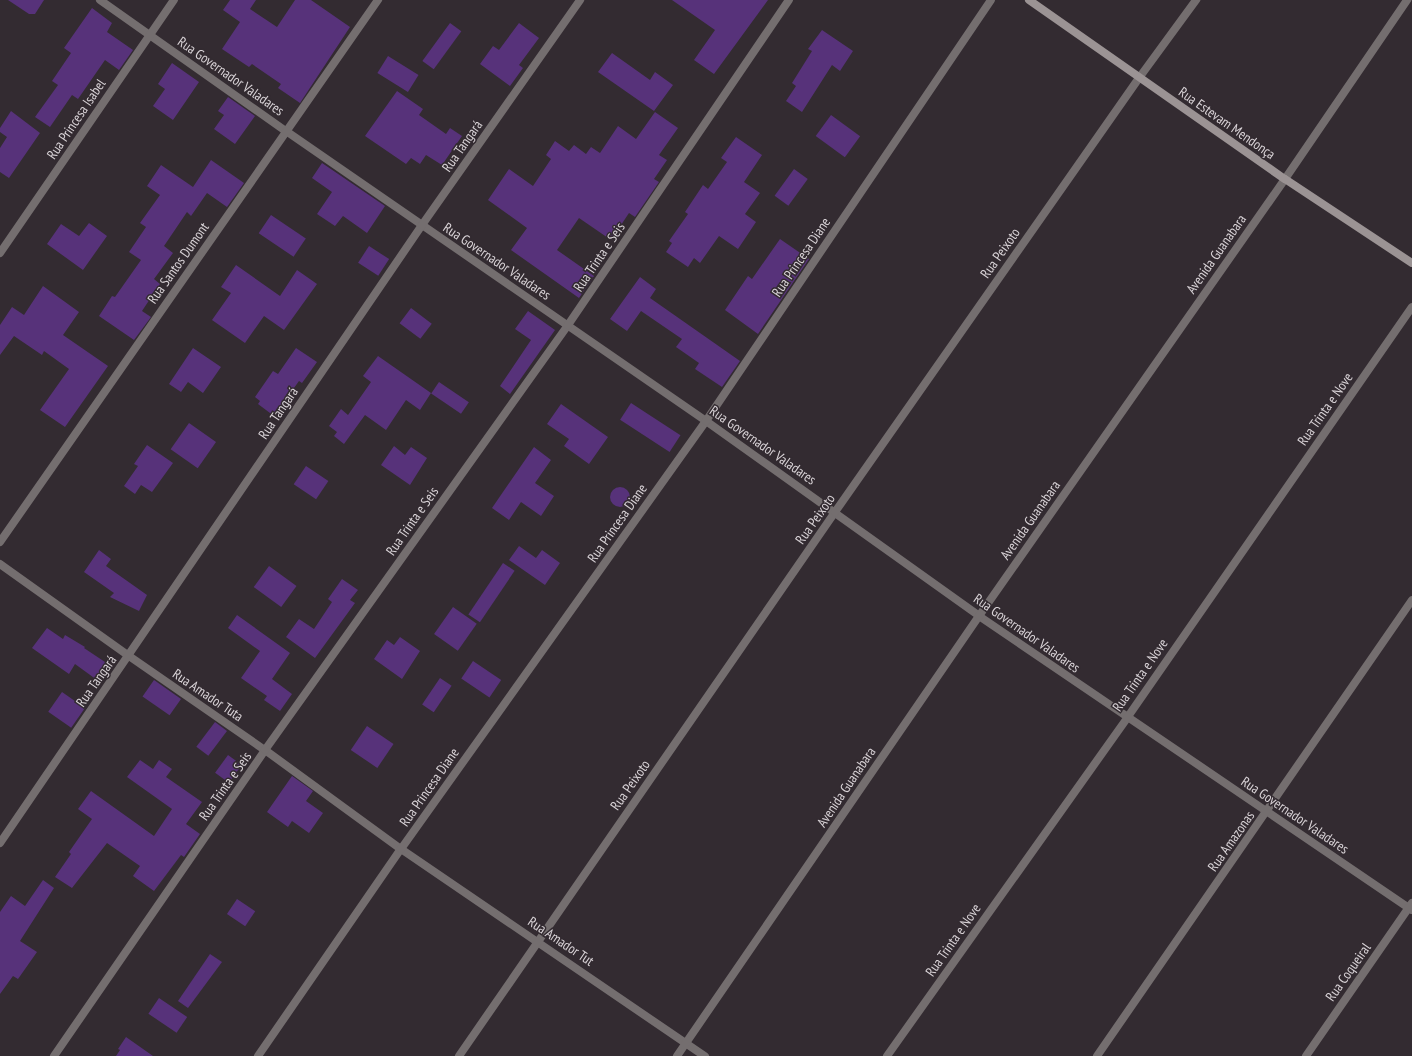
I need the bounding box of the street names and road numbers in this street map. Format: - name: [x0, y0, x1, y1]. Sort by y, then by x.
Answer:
- street label: Rua Governador Valadares: [174, 33, 288, 119]
- street label: Rua Princesa Isabel: [43, 76, 109, 162]
- street label: Rua Estevam Mendonça: [1175, 83, 1279, 163]
- street label: Rua Tangará: [438, 117, 486, 175]
- street label: Avenida Guanabara: [1183, 211, 1249, 297]
- street label: Rua Princesa Diane: [768, 214, 834, 300]
- street label: Rua Santos Dumont: [144, 219, 212, 307]
- street label: Rua Governador Valadares: [440, 219, 554, 303]
- street label: Rua Trinta e Seis: [570, 219, 628, 295]
- street label: Rua Peixoto: [977, 225, 1023, 281]
- street label: Rua Trinta e Nove: [1294, 369, 1356, 449]
- street label: Rua Tangará: [254, 384, 302, 442]
- street label: Rua Governador Valadares: [706, 402, 820, 488]
- street label: Avenida Guanabara: [997, 477, 1063, 563]
- street label: Rua Princesa Diane: [584, 480, 650, 566]
- street label: Rua Trinta e Seis: [382, 483, 442, 559]
- street label: Rua Peixoto: [792, 491, 838, 547]
- street label: Rua Governador Valadares: [970, 590, 1084, 676]
- street label: Rua Trinta e Nove: [1109, 635, 1171, 715]
- street label: Rua Tangará: [72, 652, 120, 710]
- street label: Rua Amador Tuta: [169, 665, 247, 725]
- street label: Rua Princesa Diane: [396, 744, 462, 830]
- street label: Avenida Guanabara: [813, 744, 879, 830]
- street label: Rua Trinta e Seis: [195, 748, 255, 824]
- street label: Rua Peixoto: [607, 757, 653, 813]
- street label: Rua Governador Valadares: [1238, 773, 1352, 857]
- street label: Rua Amazonas: [1204, 807, 1258, 875]
- street label: Rua Trinta e Nove: [922, 900, 984, 980]
- street label: Rua Amador Tut: [525, 913, 597, 969]
- street label: Rua Coqueiral: [1322, 940, 1374, 1004]

